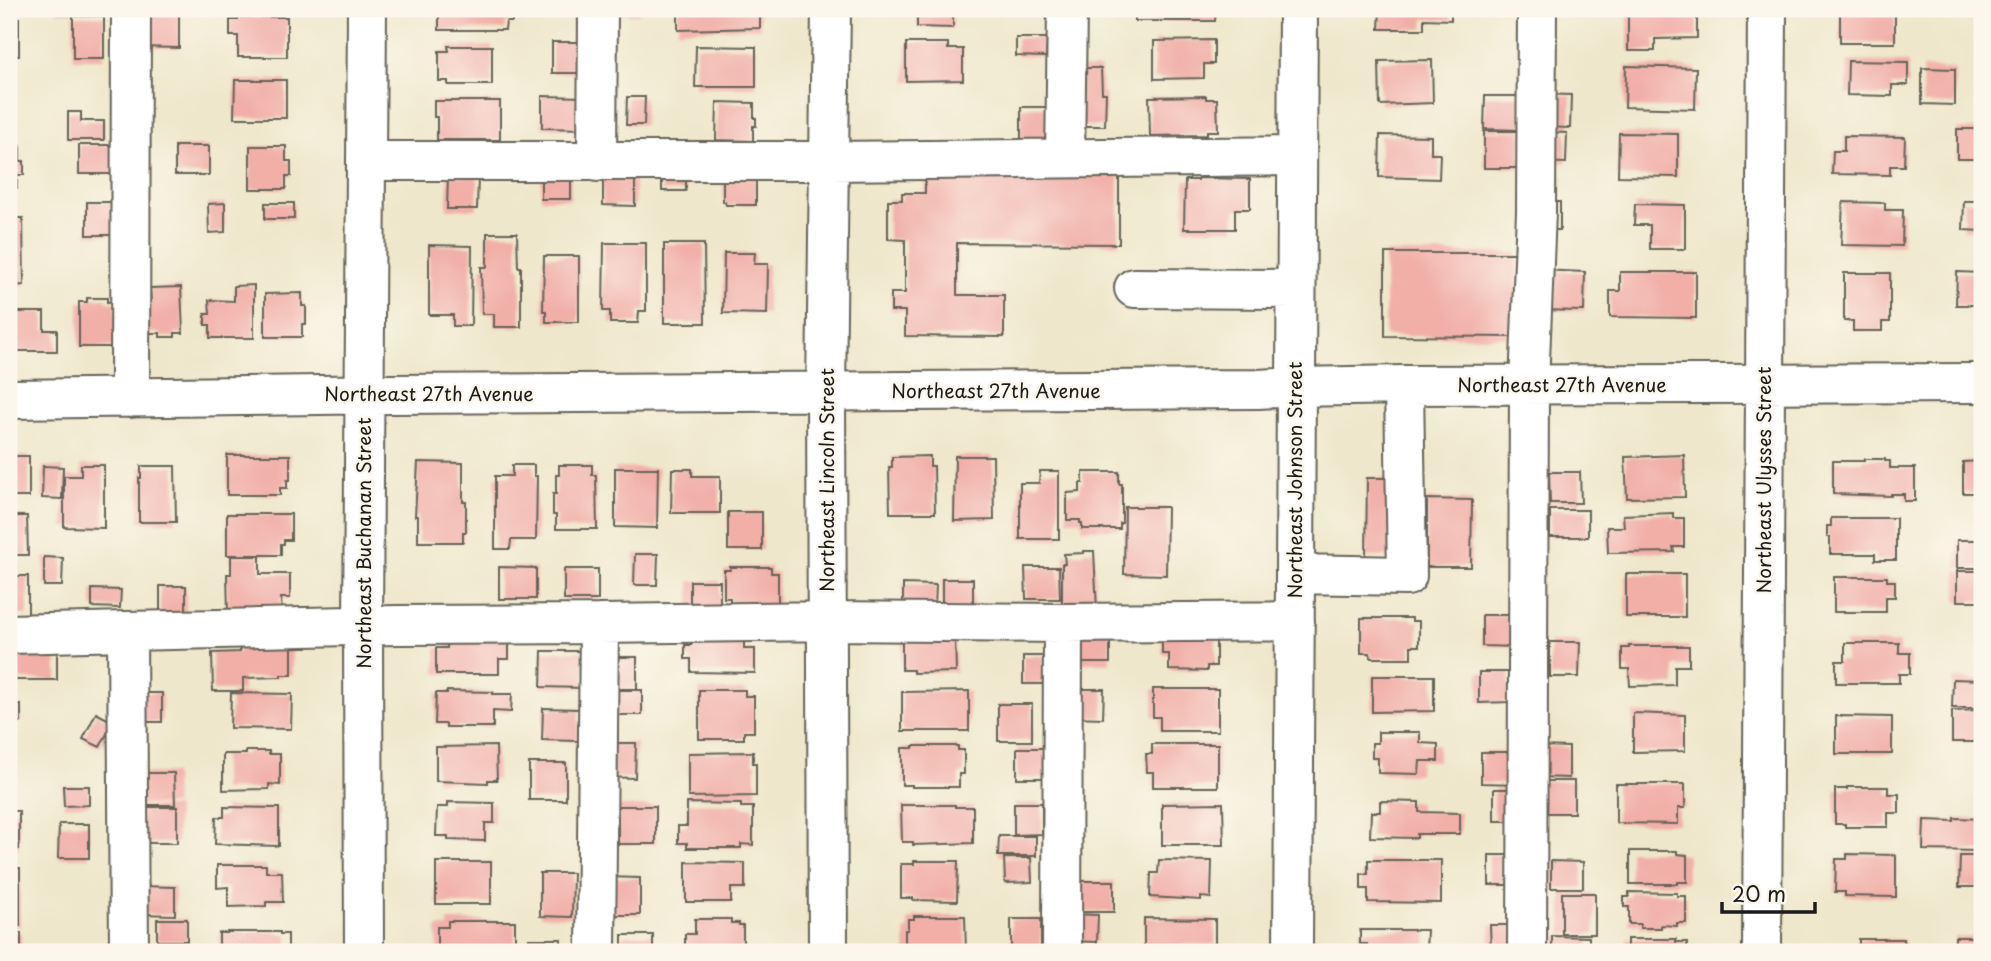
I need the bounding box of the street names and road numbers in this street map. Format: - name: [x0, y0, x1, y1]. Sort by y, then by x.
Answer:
- street label: Northeast Johnson Street: [1280, 361, 1308, 598]
- street label: Northeast Ulysses Street: [1749, 366, 1777, 593]
- street label: Northeast Lincoln Street: [812, 368, 840, 592]
- street label: Northeast 27th Avenue: [1457, 370, 1667, 398]
- street label: Northeast 27th Avenue: [891, 376, 1101, 404]
- street label: Northeast 27th Avenue: [324, 379, 534, 407]
- street label: Northeast Buchanan Street: [349, 417, 377, 669]

